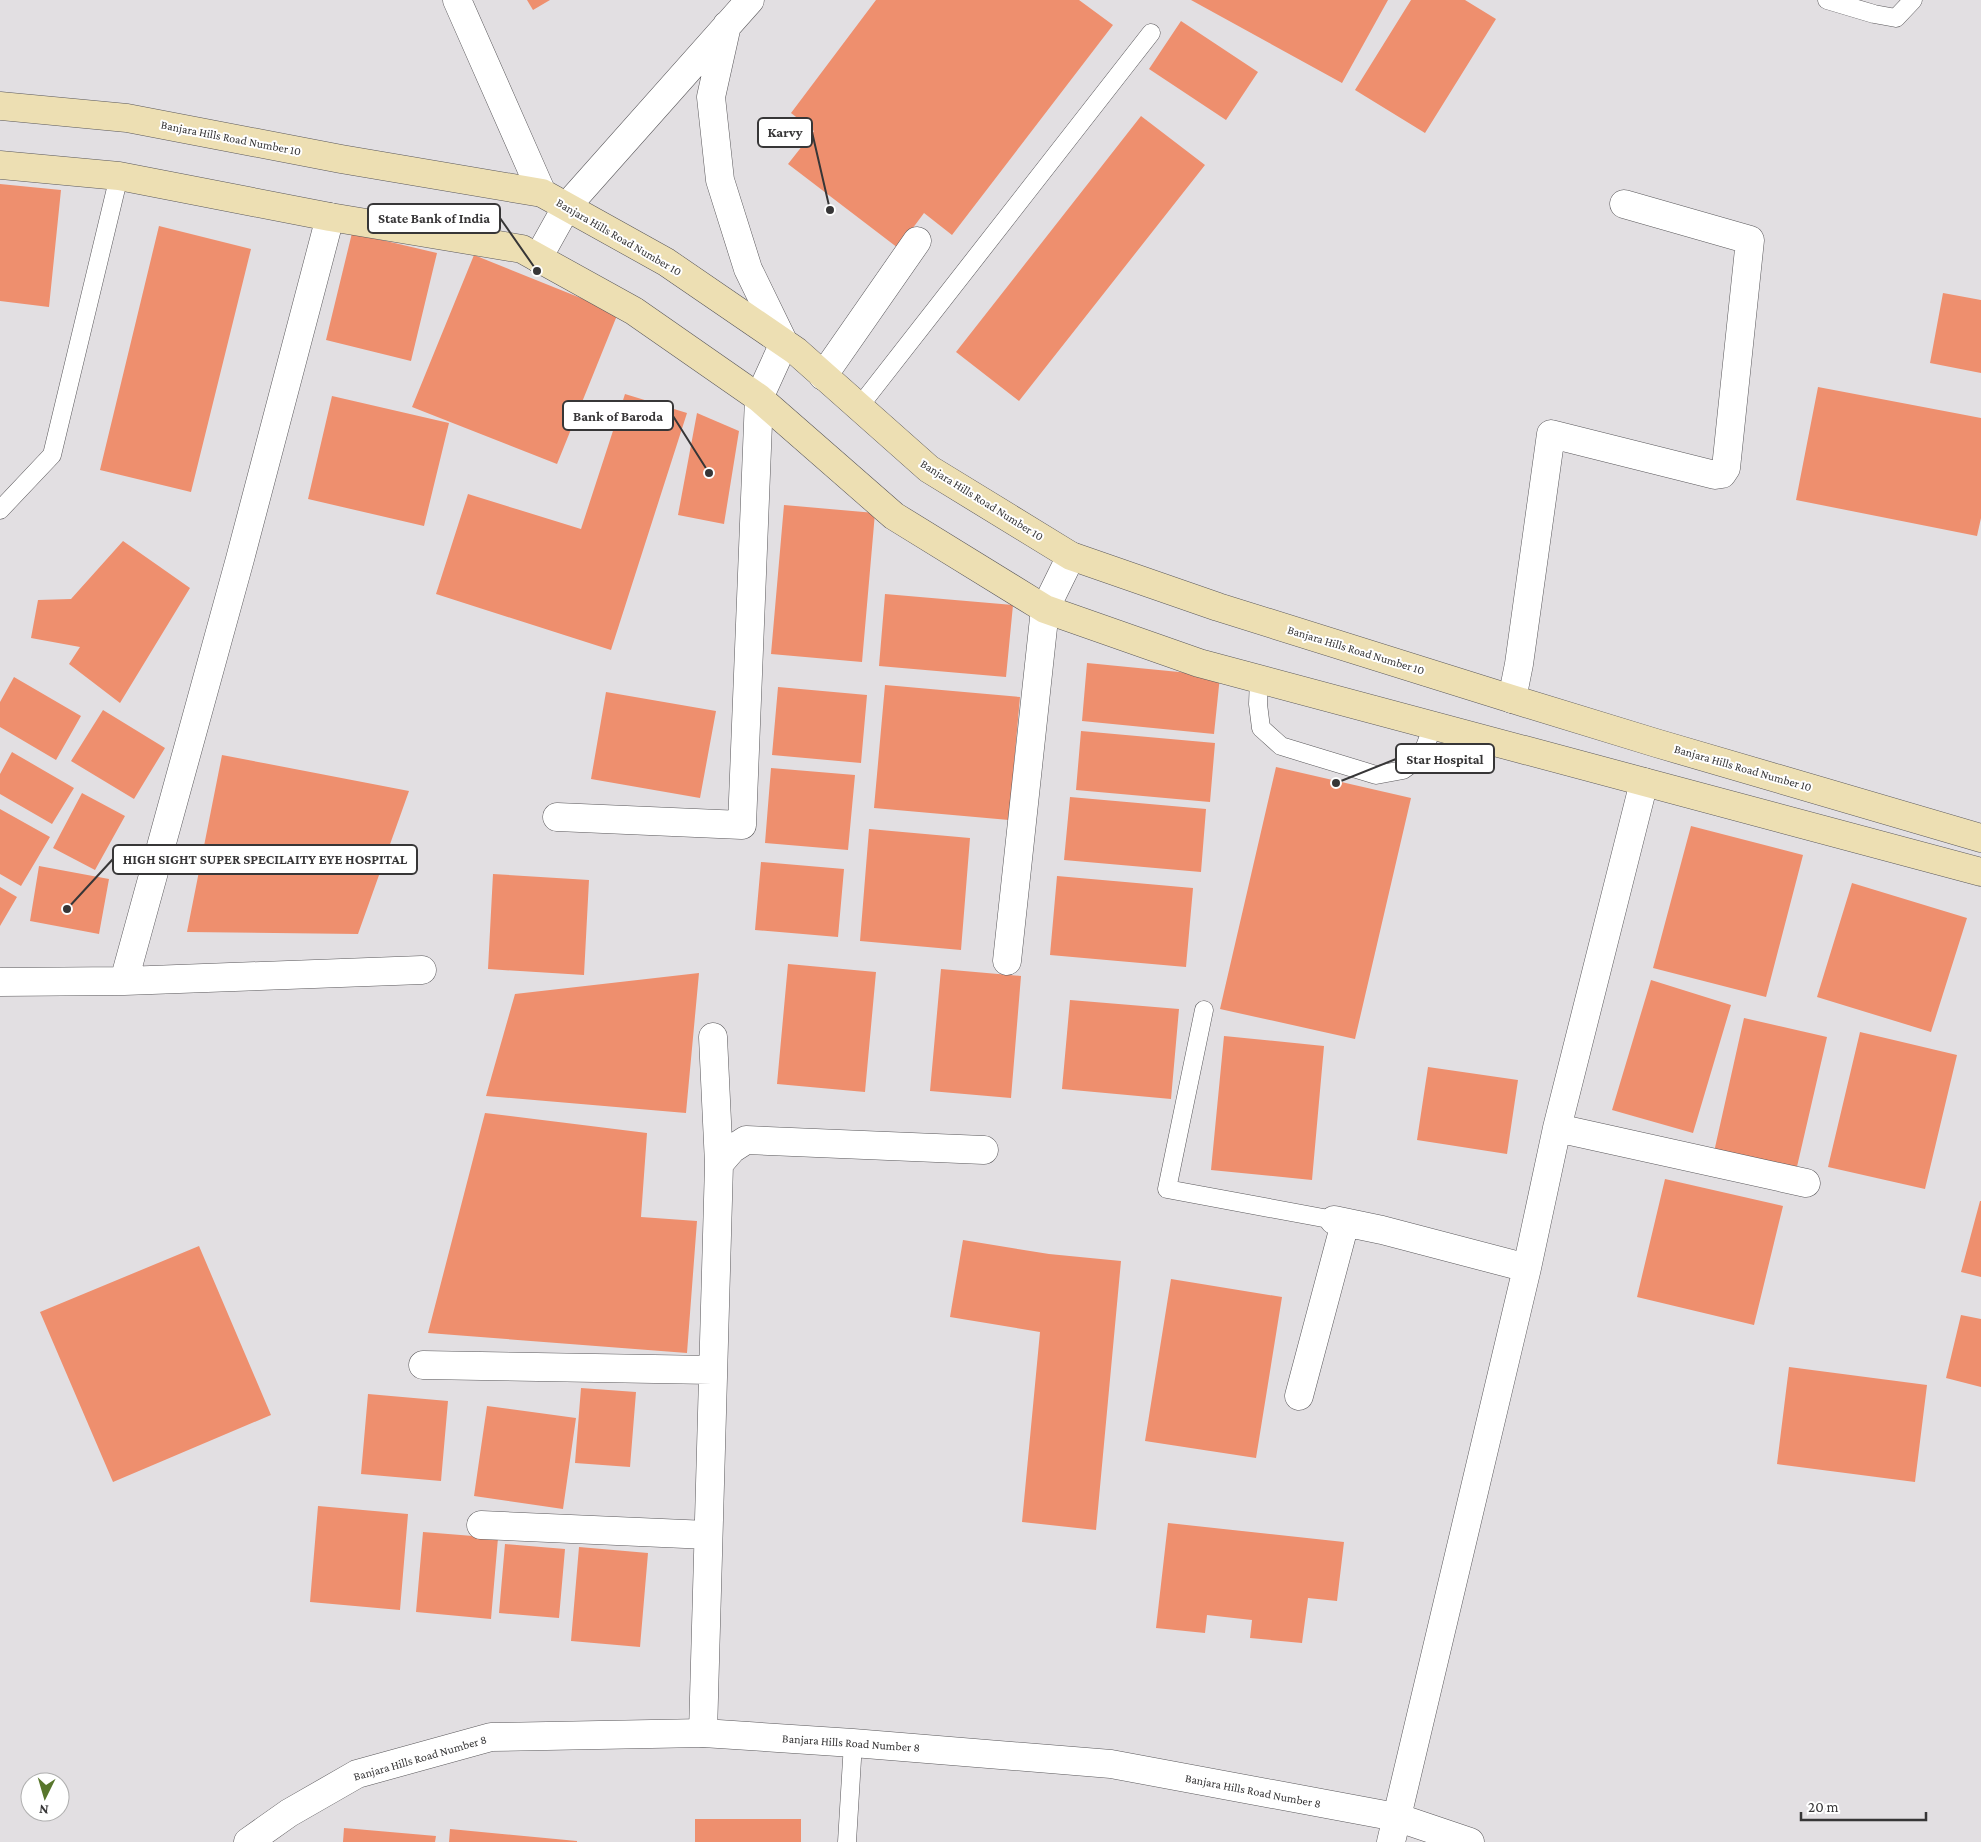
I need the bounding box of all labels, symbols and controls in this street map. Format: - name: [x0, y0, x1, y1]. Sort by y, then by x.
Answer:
- street label: Banjara Hills Road Number 10: [160, 118, 302, 158]
- callout: Karvy: [758, 118, 812, 147]
- text: Karvy: [768, 124, 803, 140]
- street label: Banjara Hills Road Number 10: [554, 195, 684, 279]
- callout: State Bank of India: [368, 204, 500, 233]
- text: State Bank of India: [378, 210, 490, 226]
- callout: Bank of Baroda: [563, 401, 673, 430]
- text: Bank of Baroda: [573, 408, 663, 424]
- street label: Banjara Hills Road Number 10: [918, 456, 1046, 544]
- street label: Banjara Hills Road Number 10: [1286, 622, 1426, 678]
- street label: Banjara Hills Road Number 10: [1673, 742, 1814, 794]
- callout: Star Hospital: [1396, 744, 1494, 773]
- text: Star Hospital: [1406, 751, 1484, 767]
- callout: HIGH SIGHT SUPER SPECILAITY EYE HOSPITAL: [113, 845, 417, 874]
- text: HIGH SIGHT SUPER SPECILAITY EYE HOSPITAL: [123, 851, 408, 867]
- street label: Banjara Hills Road Number 8: [782, 1731, 920, 1755]
- street label: Banjara Hills Road Number 8: [352, 1732, 488, 1784]
- street label: Banjara Hills Road Number 8: [1184, 1771, 1322, 1811]
- north arrow: [20, 1772, 70, 1822]
- scale bar: [1801, 1790, 1926, 1822]
- text: 20 m: [1808, 1799, 1839, 1815]
- text: N: [38, 1802, 49, 1818]

